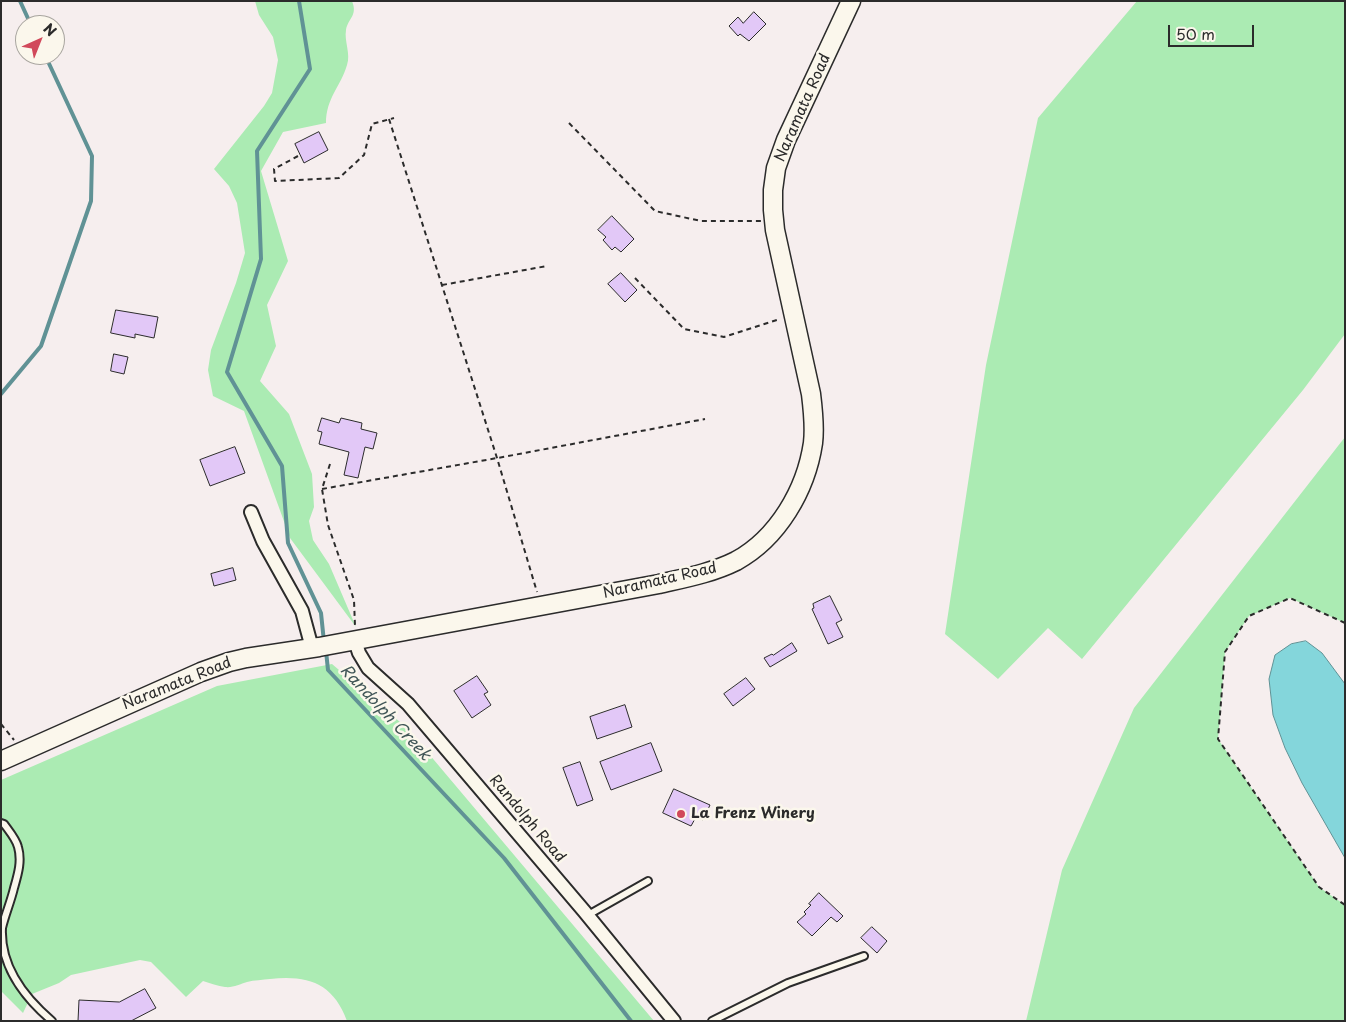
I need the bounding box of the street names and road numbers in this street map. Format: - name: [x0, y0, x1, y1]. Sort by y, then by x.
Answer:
- street label: Naramata Road: [771, 51, 835, 165]
- street label: Naramata Road: [601, 559, 719, 603]
- street label: Naramata Road: [120, 654, 234, 714]
- street label: Randolph Road: [485, 772, 569, 866]

